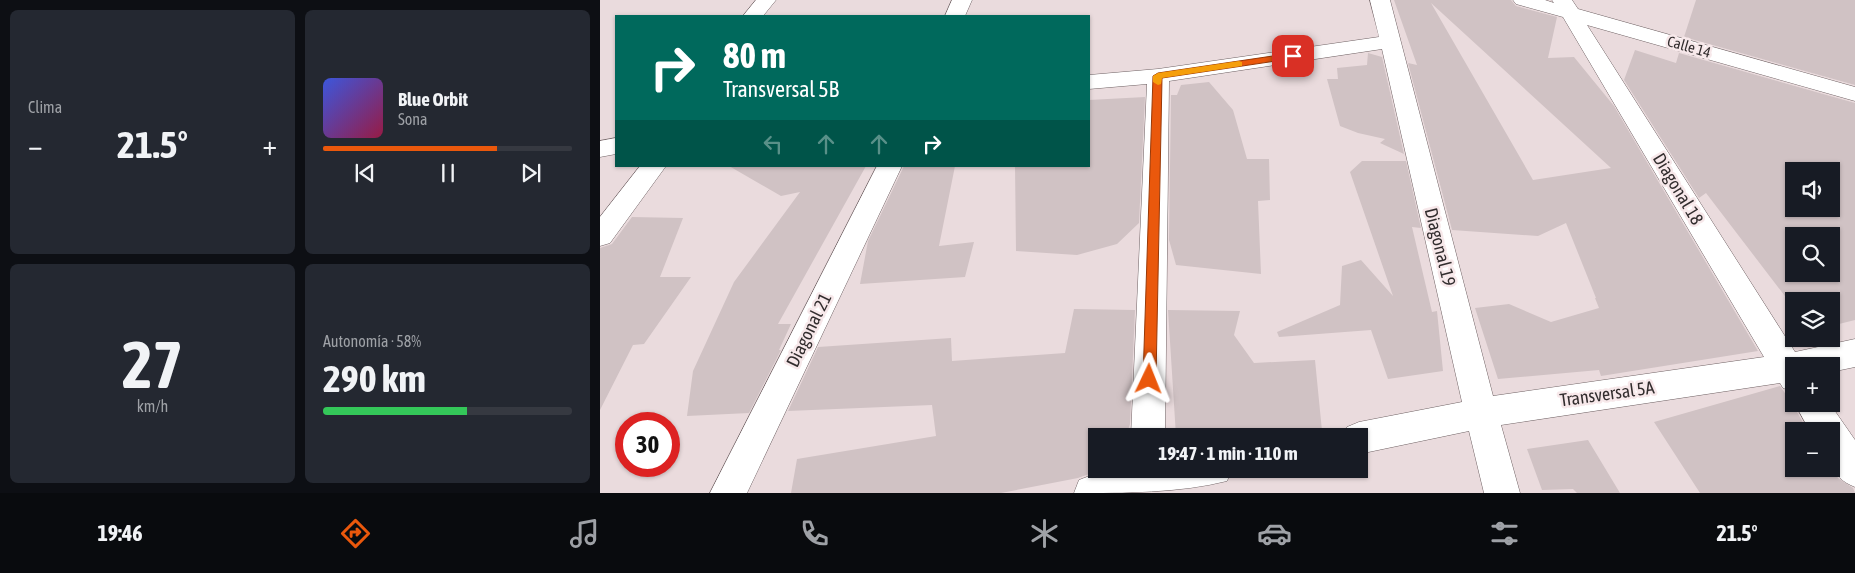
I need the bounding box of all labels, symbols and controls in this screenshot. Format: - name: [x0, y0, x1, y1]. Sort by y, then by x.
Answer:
- street label: Calle 14: [1665, 32, 1713, 61]
- icon: right: [640, 35, 705, 100]
- text: 80 m: [723, 35, 786, 75]
- pin: [1272, 35, 1314, 77]
- icon: arrive: [1279, 42, 1307, 70]
- text: Transversal 5B: [723, 76, 839, 102]
- text: Blue Orbit: [398, 88, 468, 110]
- text: Clima: [28, 98, 62, 116]
- text: Sona: [398, 110, 427, 128]
- text: 21.5°: [117, 123, 188, 166]
- text: −: [28, 129, 43, 161]
- text: +: [262, 129, 277, 161]
- icon: left: [759, 130, 787, 158]
- icon: ahead: [812, 130, 840, 158]
- icon: ahead: [865, 130, 893, 158]
- icon: right: [918, 130, 946, 158]
- street label: Diagonal 18: [1649, 149, 1708, 228]
- icon: previous: [351, 159, 379, 187]
- icon: pause: [434, 159, 462, 187]
- icon: next: [517, 159, 545, 187]
- map controls: [1785, 162, 1840, 477]
- button: sound: [1785, 162, 1840, 217]
- street label: Diagonal 19: [1421, 206, 1460, 288]
- button: search: [1785, 227, 1840, 282]
- street label: Diagonal 21: [782, 289, 835, 370]
- button: layers: [1785, 292, 1840, 347]
- text: 27: [122, 327, 183, 402]
- text: Autonomía · 58%: [323, 332, 421, 350]
- position arrow: [1122, 352, 1174, 404]
- text: 290 km: [323, 357, 426, 400]
- button: +: [1785, 357, 1840, 412]
- street label: Transversal 5A: [1558, 376, 1656, 411]
- text: km/h: [137, 397, 168, 415]
- speed limit sign: 30: [615, 412, 680, 477]
- button: −: [1785, 422, 1840, 477]
- text: 19:47 · 1 min · 110 m: [1158, 442, 1298, 464]
- icon: directions: [338, 516, 373, 551]
- icon: music: [567, 516, 602, 551]
- icon: phone: [797, 516, 832, 551]
- icon: climate: [1027, 516, 1062, 551]
- icon: car: [1257, 516, 1292, 551]
- icon: filters: [1487, 516, 1522, 551]
- text: 19:46: [97, 520, 143, 546]
- text: 21.5°: [1716, 520, 1758, 546]

